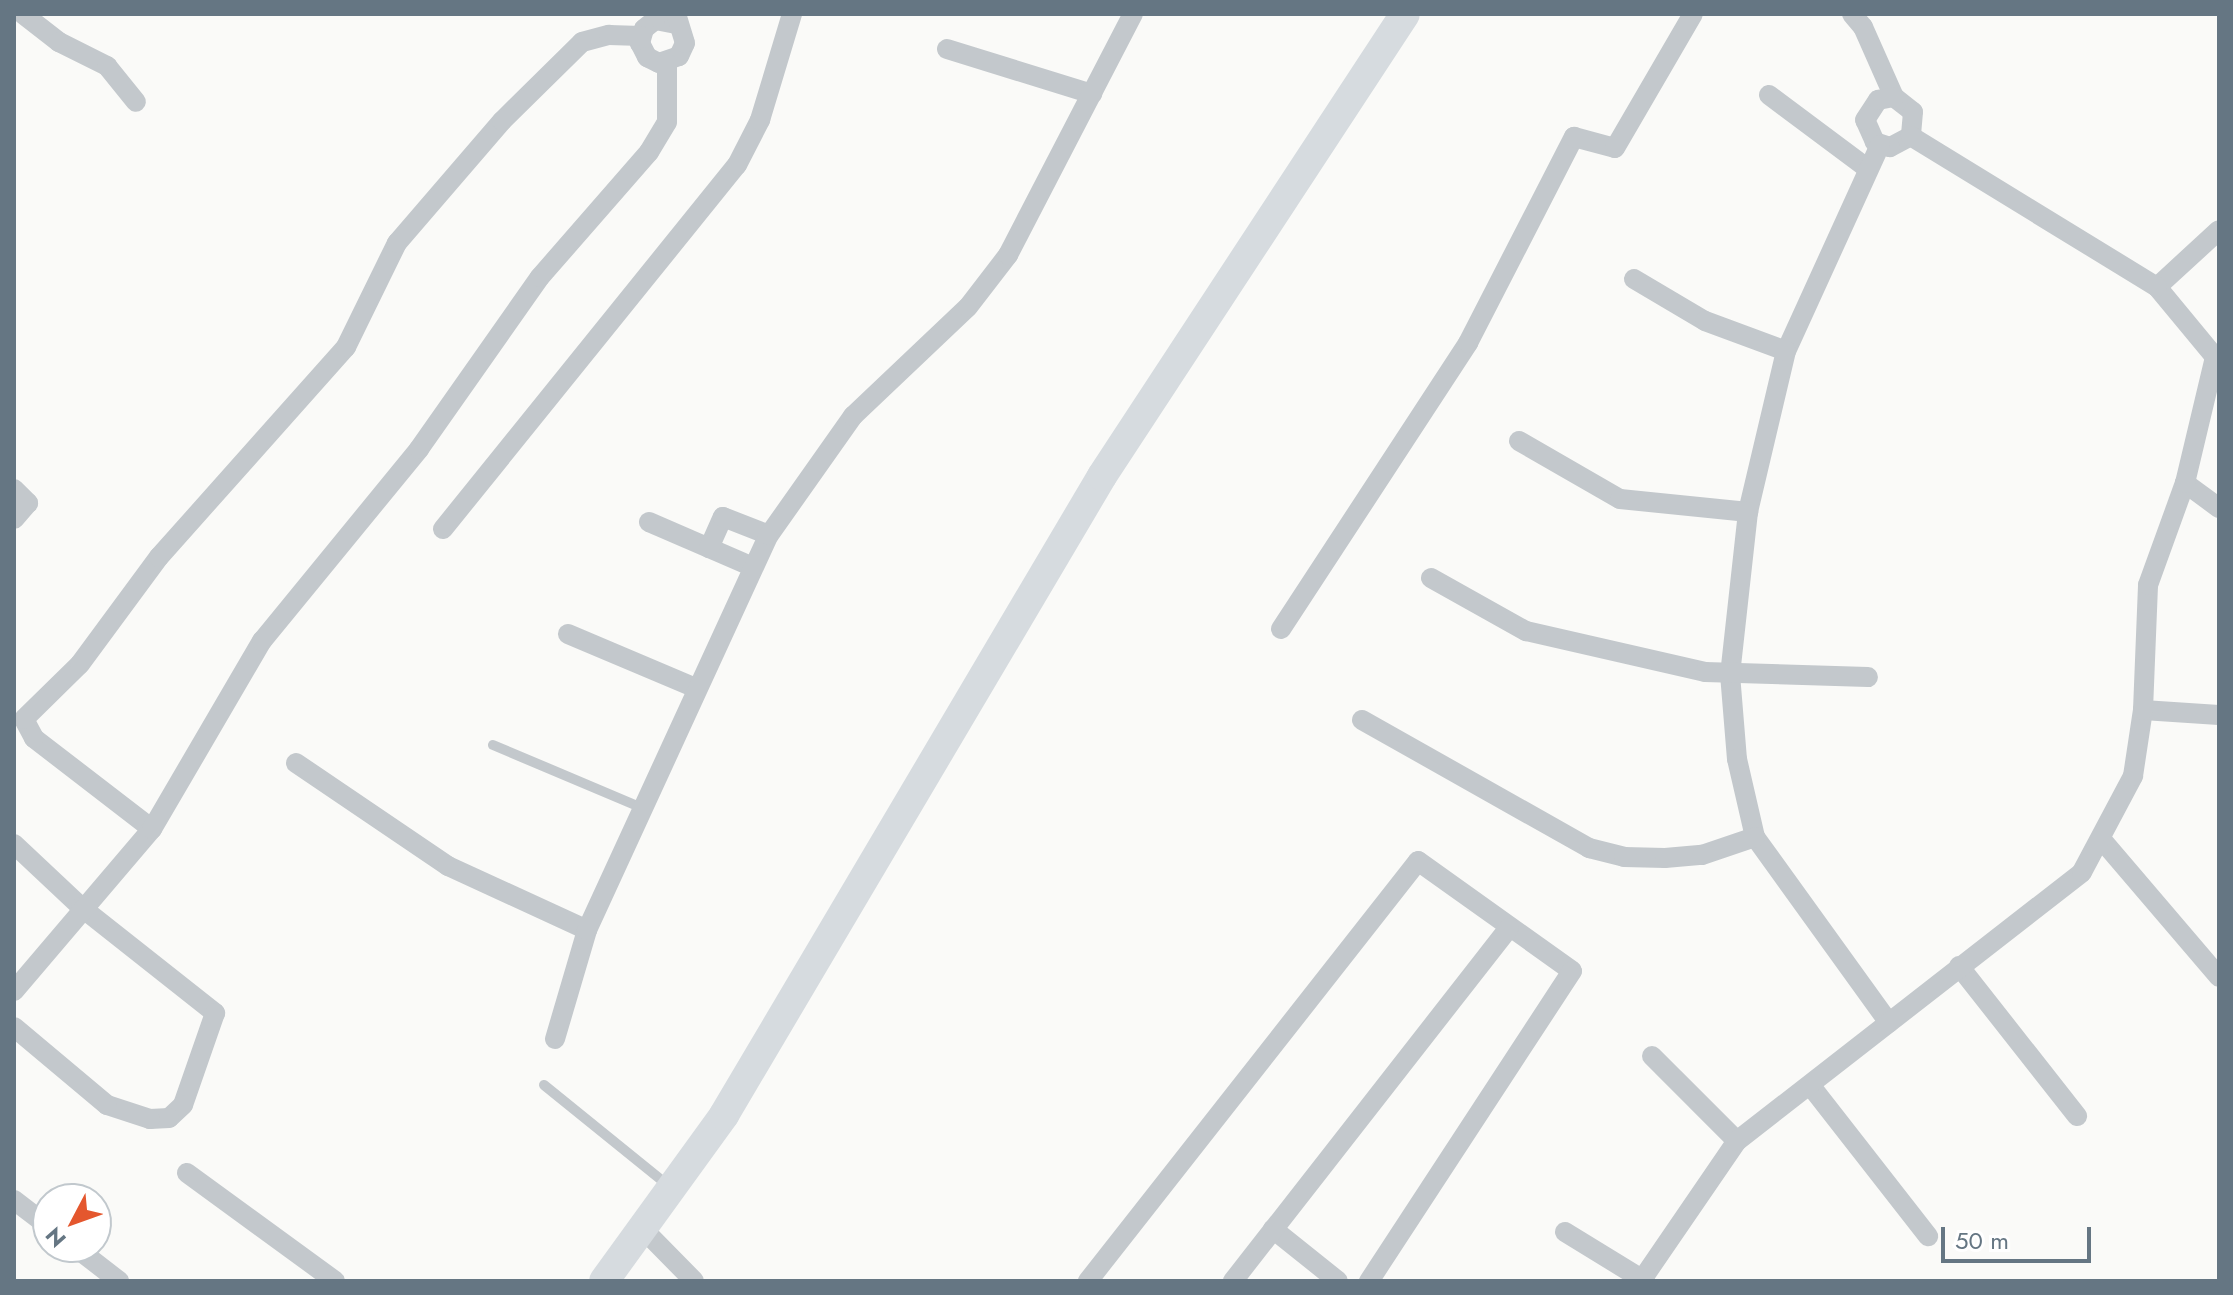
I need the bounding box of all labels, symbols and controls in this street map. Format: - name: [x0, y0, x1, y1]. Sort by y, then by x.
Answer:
- north arrow: [32, 1183, 112, 1263]
- scale bar: [1945, 1211, 2095, 1261]
- text: N: [38, 1220, 73, 1255]
- text: 50 m: [1955, 1223, 2009, 1258]

